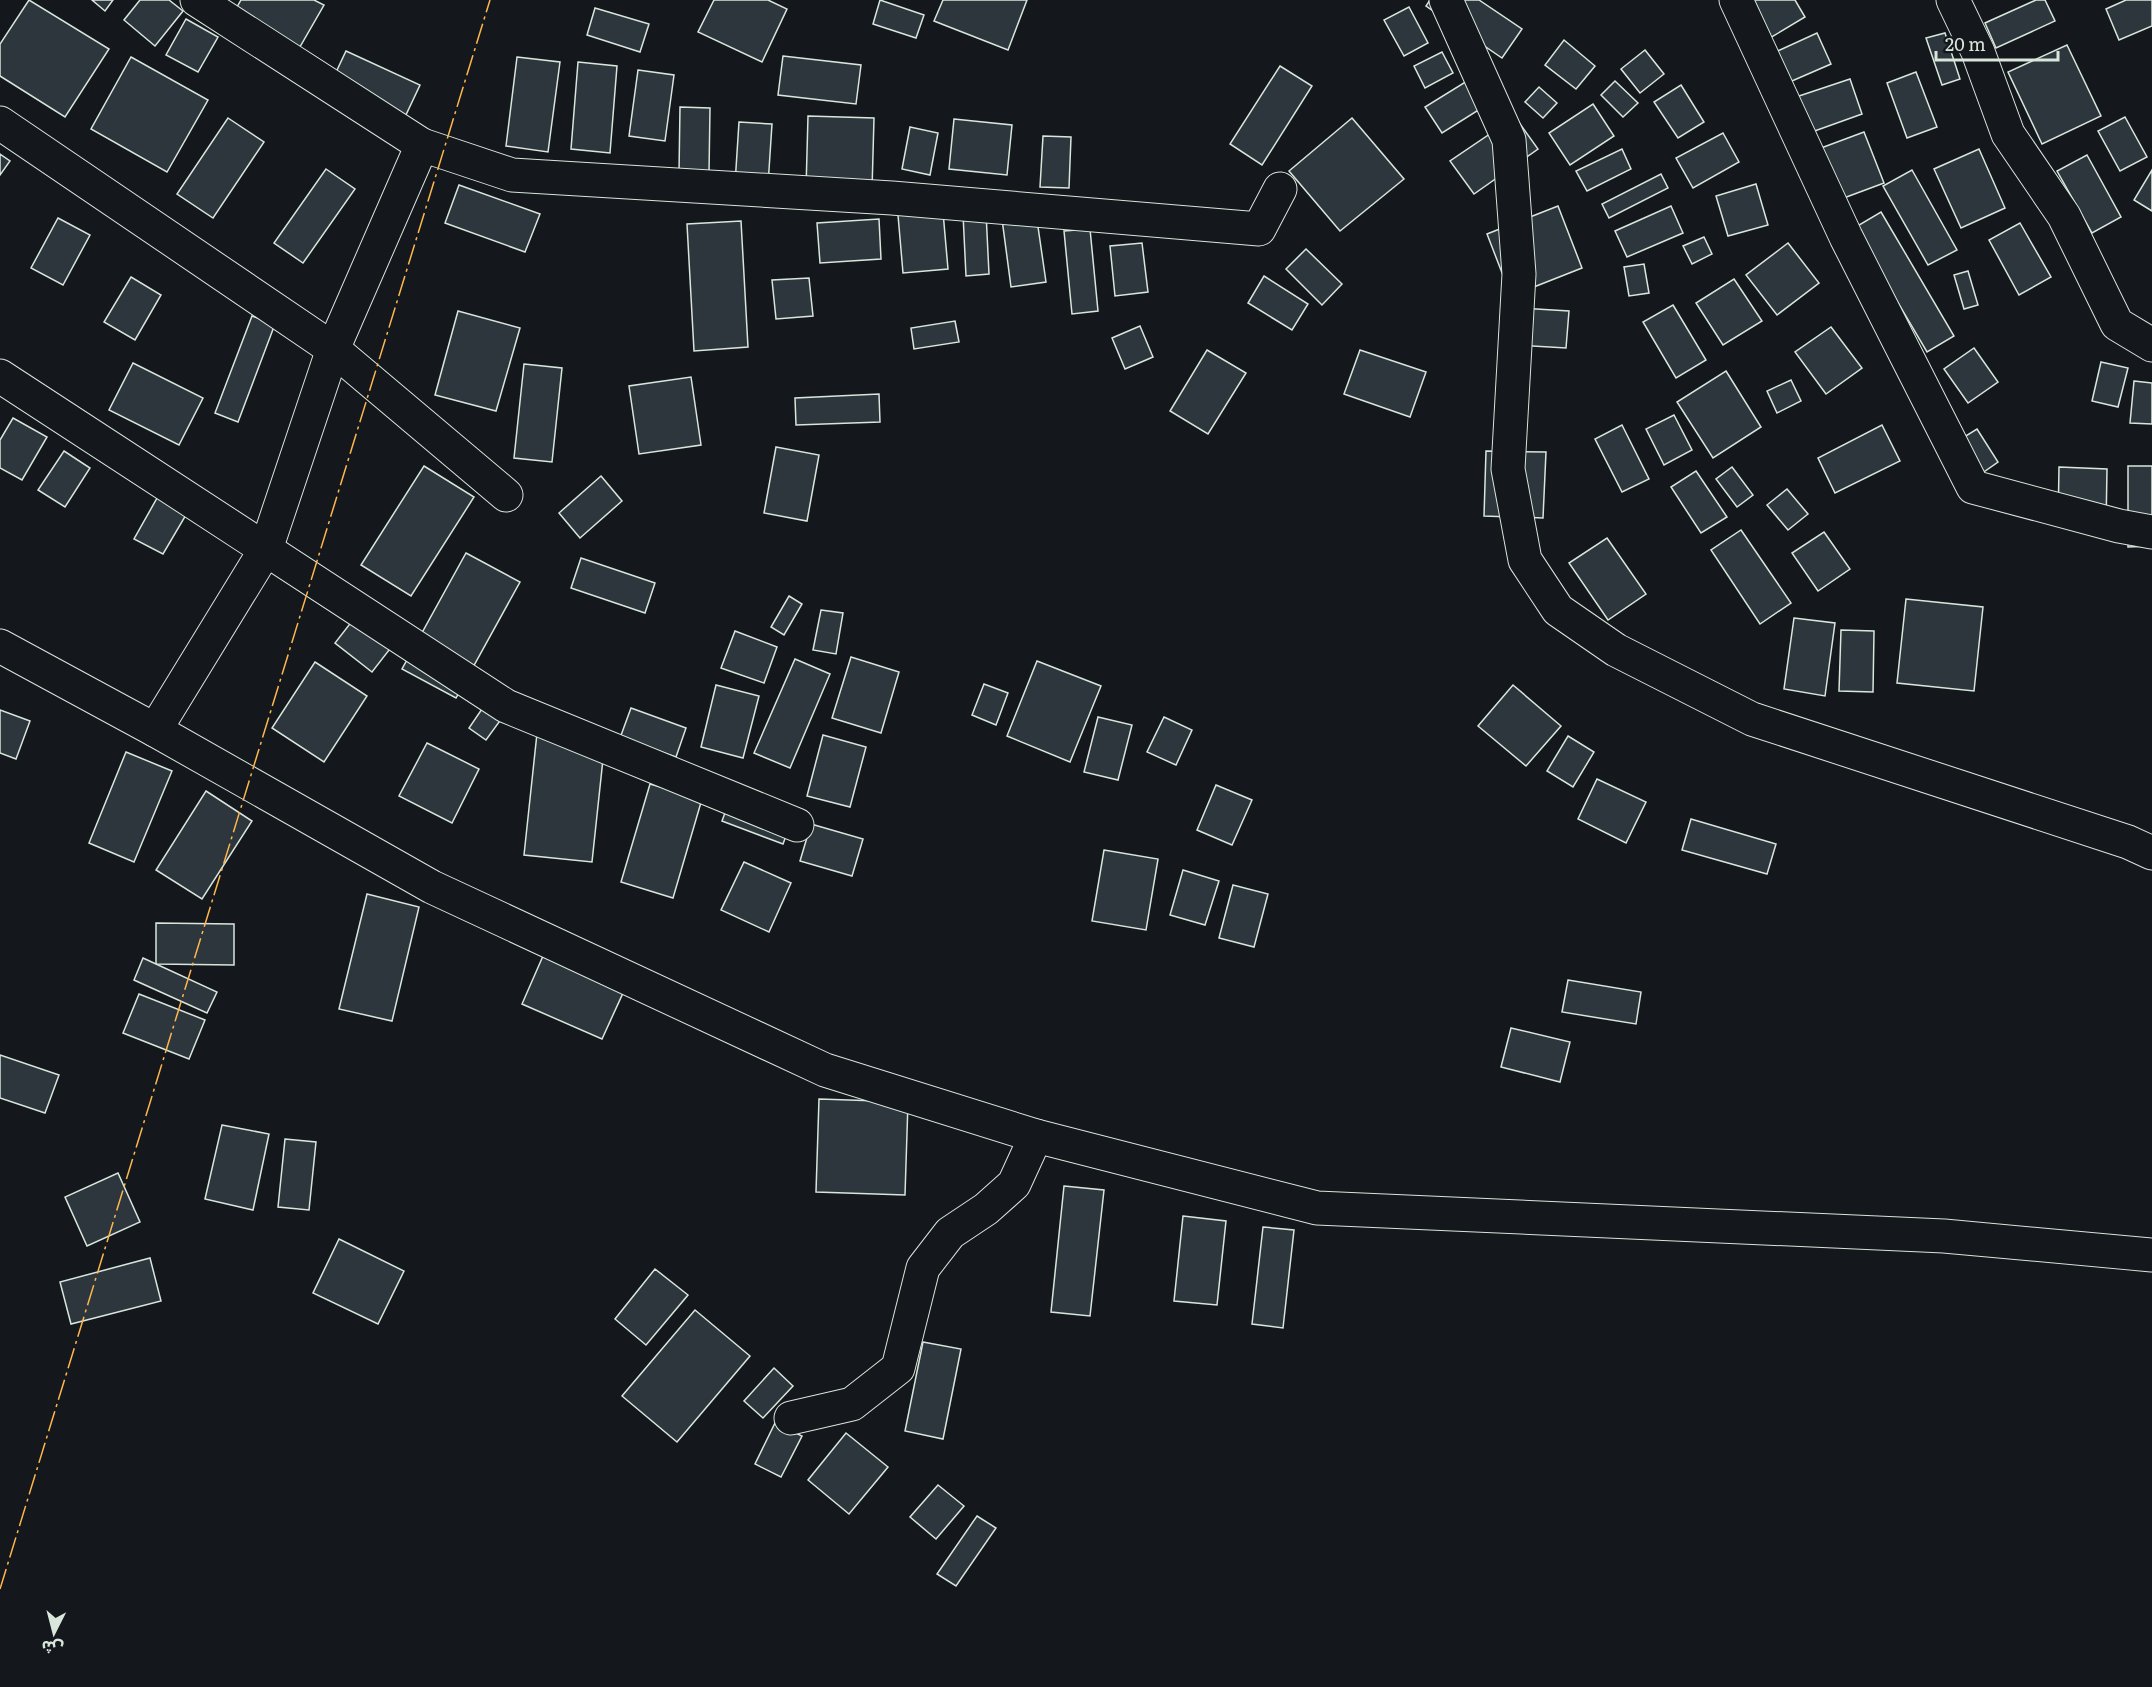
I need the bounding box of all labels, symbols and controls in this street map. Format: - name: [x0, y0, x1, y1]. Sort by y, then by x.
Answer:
- scale bar: [1936, 24, 2058, 62]
- text: 20 m: [1945, 30, 1986, 57]
- north arrow: [24, 1603, 84, 1663]
- text: ش: [40, 1636, 64, 1662]

